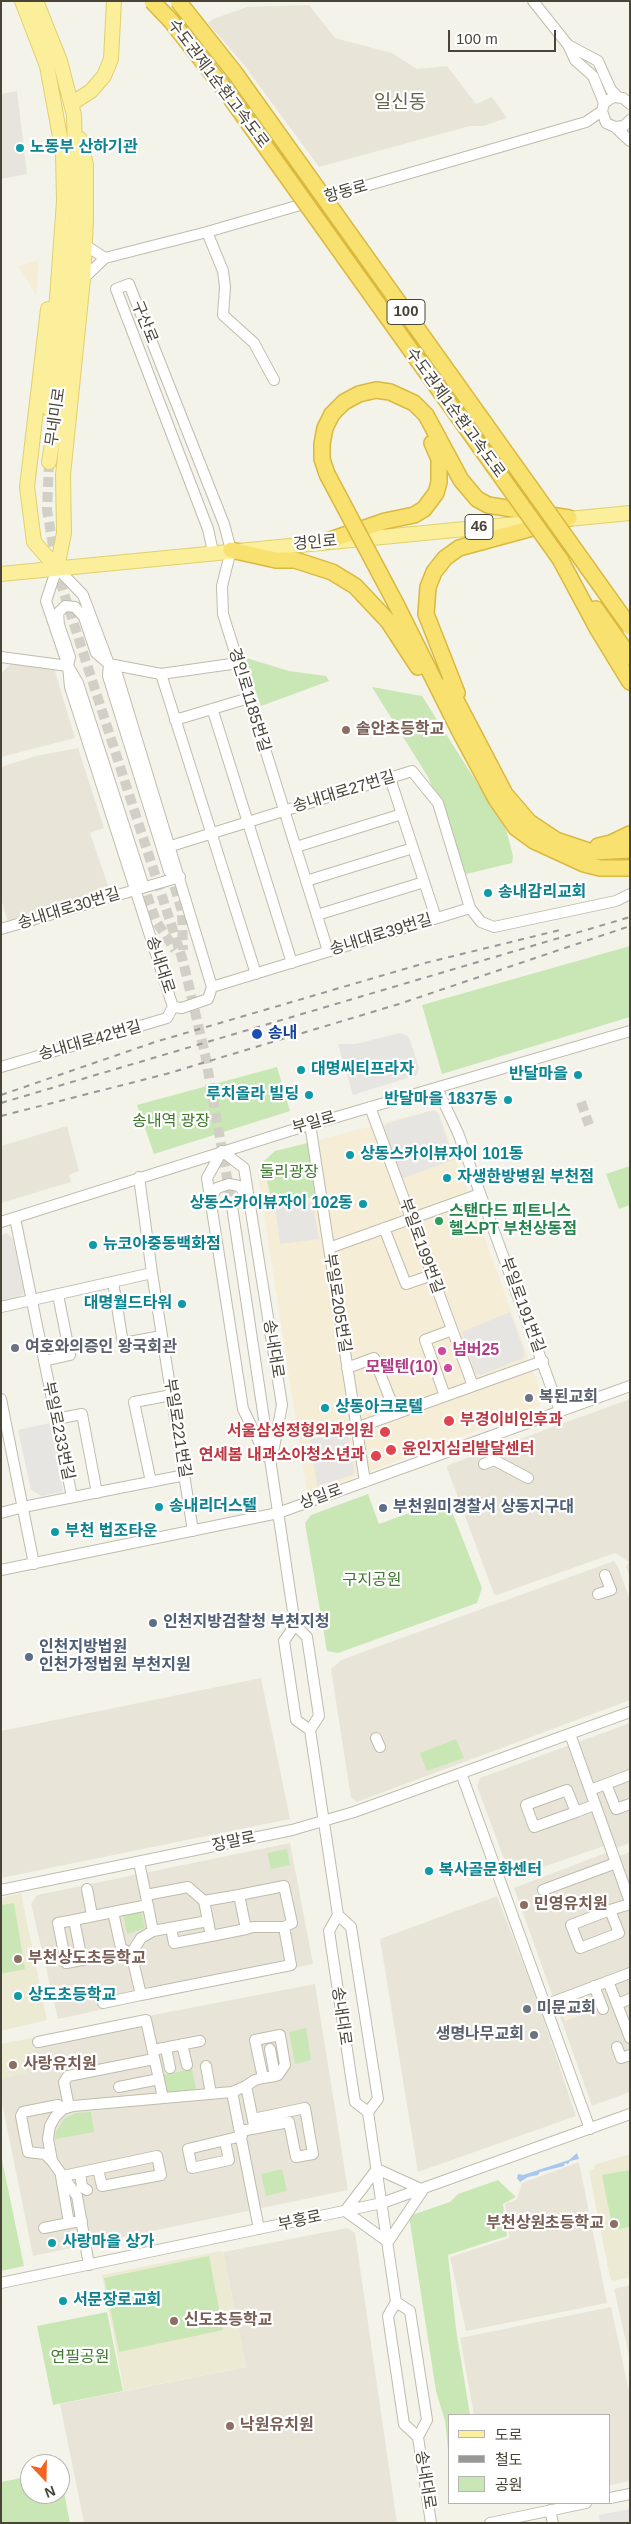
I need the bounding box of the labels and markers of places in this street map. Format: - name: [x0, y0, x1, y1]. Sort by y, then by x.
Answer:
- place label: 노동부 산하기관: [30, 138, 137, 158]
- marker: 노동부 산하기관: [14, 142, 26, 154]
- place label: 솔안초등학교: [356, 720, 444, 740]
- marker: 솔안초등학교: [340, 724, 352, 736]
- place label: 송내감리교회: [498, 883, 586, 903]
- marker: 송내감리교회: [482, 887, 494, 899]
- place label: 송내: [268, 1024, 297, 1044]
- marker: 송내: [250, 1027, 264, 1041]
- place label: 대명씨티프라자: [311, 1060, 414, 1080]
- marker: 대명씨티프라자: [295, 1064, 307, 1076]
- place label: 반달마을: [509, 1065, 568, 1085]
- marker: 반달마을: [572, 1069, 584, 1081]
- place label: 루치올라 빌딩: [206, 1085, 299, 1105]
- marker: 루치올라 빌딩: [303, 1089, 315, 1101]
- place label: 반달마을 1837동: [384, 1090, 498, 1110]
- marker: 반달마을 1837동: [502, 1094, 514, 1106]
- place label: 상동스카이뷰자이 101동: [360, 1145, 524, 1165]
- marker: 상동스카이뷰자이 101동: [344, 1149, 356, 1161]
- place label: 자생한방병원 부천점: [457, 1168, 594, 1188]
- marker: 자생한방병원 부천점: [441, 1172, 453, 1184]
- place label: 상동스카이뷰자이 102동: [189, 1194, 353, 1214]
- marker: 상동스카이뷰자이 102동: [357, 1198, 369, 1210]
- place label: 스탠다드 피트니스 헬스PT 부천상동점: [449, 1202, 577, 1240]
- marker: 스탠다드 피트니스 헬스PT 부천상동점: [433, 1215, 445, 1227]
- place label: 뉴코아중동백화점: [103, 1235, 221, 1255]
- marker: 뉴코아중동백화점: [87, 1239, 99, 1251]
- place label: 대명월드타워: [84, 1294, 172, 1314]
- marker: 대명월드타워: [176, 1298, 188, 1310]
- place label: 여호와의증인 왕국회관: [25, 1338, 177, 1358]
- place label: 넘버25: [452, 1341, 499, 1361]
- marker: 여호와의증인 왕국회관: [9, 1342, 21, 1354]
- marker: 넘버25: [436, 1345, 448, 1357]
- place label: 모텔텐(10): [365, 1358, 438, 1378]
- marker: 모텔텐(10): [442, 1362, 454, 1374]
- place label: 복된교회: [539, 1388, 598, 1408]
- marker: 복된교회: [523, 1392, 535, 1404]
- place label: 상동아크로텔: [335, 1398, 423, 1418]
- marker: 상동아크로텔: [319, 1402, 331, 1414]
- place label: 부경이비인후과: [460, 1411, 563, 1431]
- marker: 부경이비인후과: [442, 1414, 456, 1428]
- place label: 서울삼성정형외과의원: [227, 1422, 374, 1442]
- marker: 서울삼성정형외과의원: [378, 1425, 392, 1439]
- place label: 윤인지심리발달센터: [402, 1440, 534, 1460]
- marker: 윤인지심리발달센터: [384, 1443, 398, 1457]
- place label: 연세봄 내과소아청소년과: [199, 1446, 365, 1466]
- marker: 연세봄 내과소아청소년과: [369, 1449, 383, 1463]
- place label: 송내리더스텔: [169, 1497, 257, 1517]
- place label: 부천원미경찰서 상동지구대: [393, 1498, 574, 1518]
- marker: 송내리더스텔: [153, 1501, 165, 1513]
- marker: 부천원미경찰서 상동지구대: [377, 1502, 389, 1514]
- place label: 부천 법조타운: [65, 1522, 158, 1542]
- marker: 부천 법조타운: [49, 1526, 61, 1538]
- place label: 인천지방검찰청 부천지청: [163, 1613, 329, 1633]
- marker: 인천지방검찰청 부천지청: [147, 1617, 159, 1629]
- place label: 인천지방법원 인천가정법원 부천지원: [39, 1638, 191, 1676]
- marker: 인천지방법원 인천가정법원 부천지원: [23, 1651, 35, 1663]
- place label: 복사골문화센터: [439, 1861, 542, 1881]
- marker: 복사골문화센터: [423, 1865, 435, 1877]
- place label: 민영유치원: [534, 1895, 608, 1915]
- marker: 민영유치원: [518, 1899, 530, 1911]
- place label: 부천상도초등학교: [28, 1949, 146, 1969]
- marker: 부천상도초등학교: [12, 1953, 24, 1965]
- place label: 상도초등학교: [28, 1986, 116, 2006]
- marker: 상도초등학교: [12, 1990, 24, 2002]
- place label: 미문교회: [537, 1999, 596, 2019]
- marker: 미문교회: [521, 2003, 533, 2015]
- place label: 생명나무교회: [436, 2025, 524, 2045]
- marker: 생명나무교회: [528, 2029, 540, 2041]
- place label: 사랑유치원: [23, 2055, 97, 2075]
- marker: 사랑유치원: [7, 2059, 19, 2071]
- place label: 부천상원초등학교: [486, 2214, 604, 2234]
- marker: 부천상원초등학교: [608, 2218, 620, 2230]
- place label: 사랑마을 상가: [62, 2233, 155, 2253]
- marker: 사랑마을 상가: [46, 2237, 58, 2249]
- place label: 서문장로교회: [73, 2291, 161, 2311]
- marker: 서문장로교회: [57, 2295, 69, 2307]
- place label: 신도초등학교: [184, 2311, 272, 2331]
- marker: 신도초등학교: [168, 2315, 180, 2327]
- place label: 낙원유치원: [240, 2416, 314, 2436]
- marker: 낙원유치원: [224, 2420, 236, 2432]

